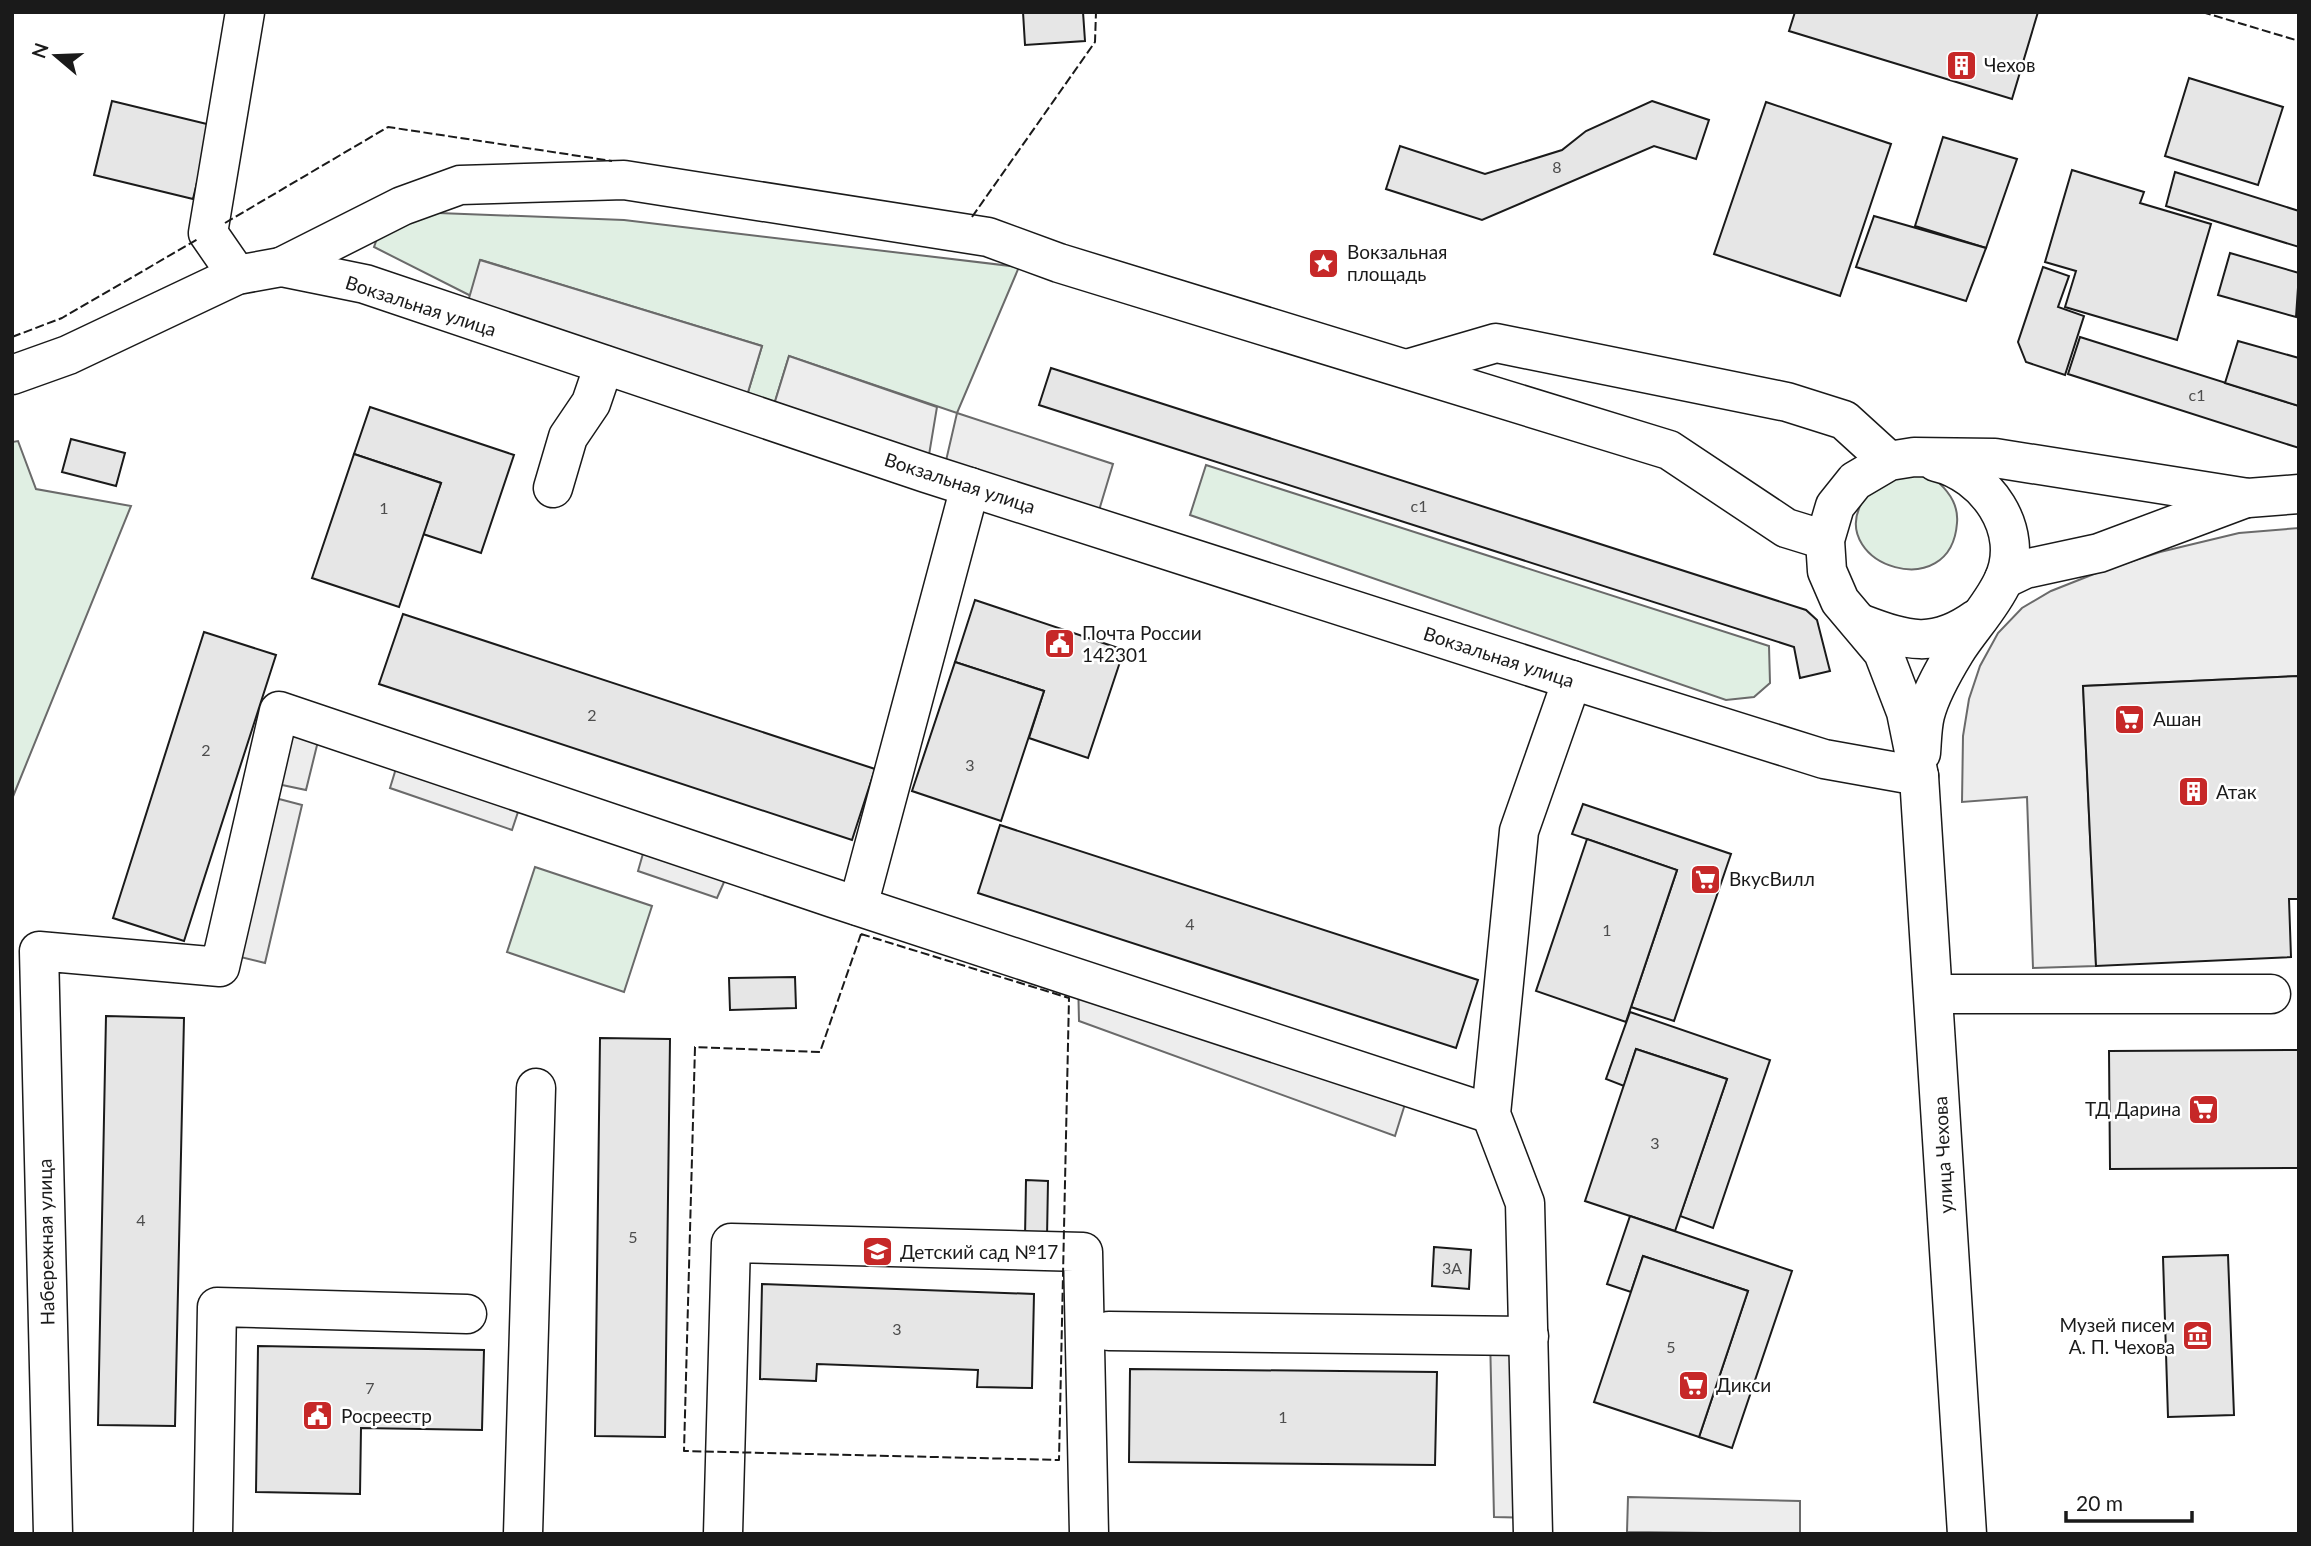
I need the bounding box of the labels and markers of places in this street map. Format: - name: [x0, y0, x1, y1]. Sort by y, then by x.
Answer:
- building icon: Чехов: [1944, 48, 1978, 82]
- place label: Чехов: [1984, 53, 2035, 76]
- place label: Вокзальная площадь: [1347, 240, 1447, 285]
- place icon: Вокзальная площадь: [1307, 246, 1341, 280]
- place label: Почта России 142301: [1082, 621, 1202, 666]
- public building icon: Почта России 142301: [1042, 627, 1076, 661]
- supermarket icon: Ашан: [2113, 702, 2147, 736]
- place label: Ашан: [2153, 707, 2202, 730]
- building icon: Атак: [2176, 775, 2210, 809]
- place label: Атак: [2216, 780, 2257, 803]
- supermarket icon: ВкусВилл: [1689, 862, 1723, 896]
- place label: ВкусВилл: [1729, 867, 1815, 890]
- supermarket icon: ТД Дарина: [2187, 1092, 2221, 1126]
- place label: ТД Дарина: [2085, 1097, 2181, 1120]
- school or university icon: Детский сад №17: [860, 1235, 894, 1269]
- place label: Детский сад №17: [900, 1240, 1058, 1263]
- place label: Музей писем А. П. Чехова: [2060, 1313, 2175, 1358]
- museum icon: Музей писем А. П. Чехова: [2181, 1319, 2215, 1353]
- supermarket icon: Дикси: [1676, 1368, 1710, 1402]
- place label: Дикси: [1716, 1373, 1771, 1396]
- public building icon: Росреестр: [301, 1399, 335, 1433]
- place label: Росреестр: [341, 1404, 432, 1427]

